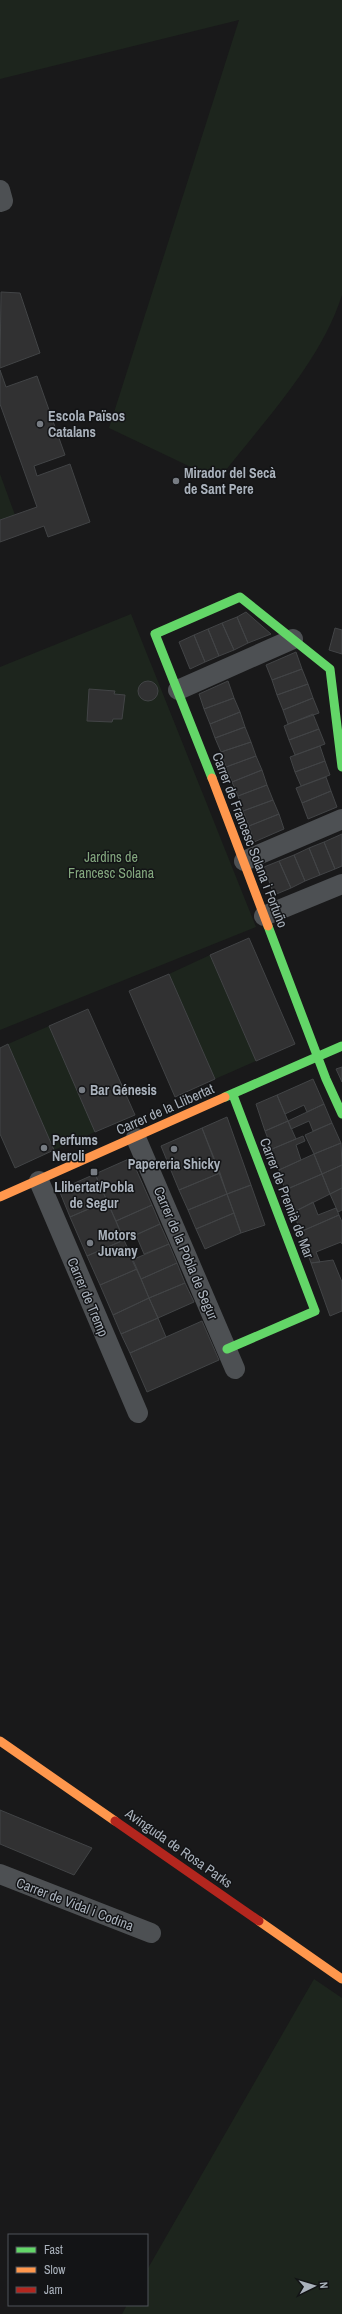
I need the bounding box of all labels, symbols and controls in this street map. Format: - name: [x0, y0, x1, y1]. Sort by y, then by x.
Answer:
- place label: Escola Països Catalans: [48, 407, 125, 441]
- marker: Escola Països Catalans: [35, 419, 45, 429]
- place label: Mirador del Secà de Sant Pere: [184, 464, 276, 498]
- marker: Mirador del Secà de Sant Pere: [171, 476, 181, 486]
- street label: Carrer de Francesc Solana i Fortuño: [208, 750, 292, 930]
- park label: Jardins de Francesc Solana: [68, 848, 155, 882]
- street label: Carrer de la Llibertat: [113, 1079, 217, 1139]
- place label: Bar Génesis: [90, 1081, 157, 1099]
- marker: Bar Génesis: [77, 1085, 87, 1095]
- place label: Perfums Neroli: [52, 1131, 98, 1165]
- street label: Carrer de Premià de Mar: [256, 1135, 318, 1261]
- marker: Perfums Neroli: [39, 1143, 49, 1153]
- marker: Papereria Shicky: [169, 1144, 179, 1154]
- place label: Papereria Shicky: [128, 1155, 221, 1173]
- marker: Llibertat/Pobla de Segur: [89, 1167, 99, 1177]
- place label: Llibertat/Pobla de Segur: [54, 1178, 134, 1212]
- street label: Carrer de la Pobla de Segur: [150, 1184, 222, 1322]
- place label: Motors Juvany: [98, 1226, 138, 1260]
- marker: Motors Juvany: [85, 1238, 95, 1248]
- street label: Carrer de Tremp: [63, 1255, 113, 1339]
- street label: Avinguda de Rosa Parks: [121, 1804, 236, 1892]
- street label: Carrer de Vidal i Codina: [14, 1873, 137, 1935]
- legend: [8, 2234, 148, 2306]
- text: Fast: [44, 2242, 63, 2258]
- text: Slow: [44, 2262, 66, 2278]
- north arrow: [294, 2266, 334, 2306]
- text: N: [317, 2281, 331, 2289]
- text: Jam: [44, 2282, 63, 2298]

